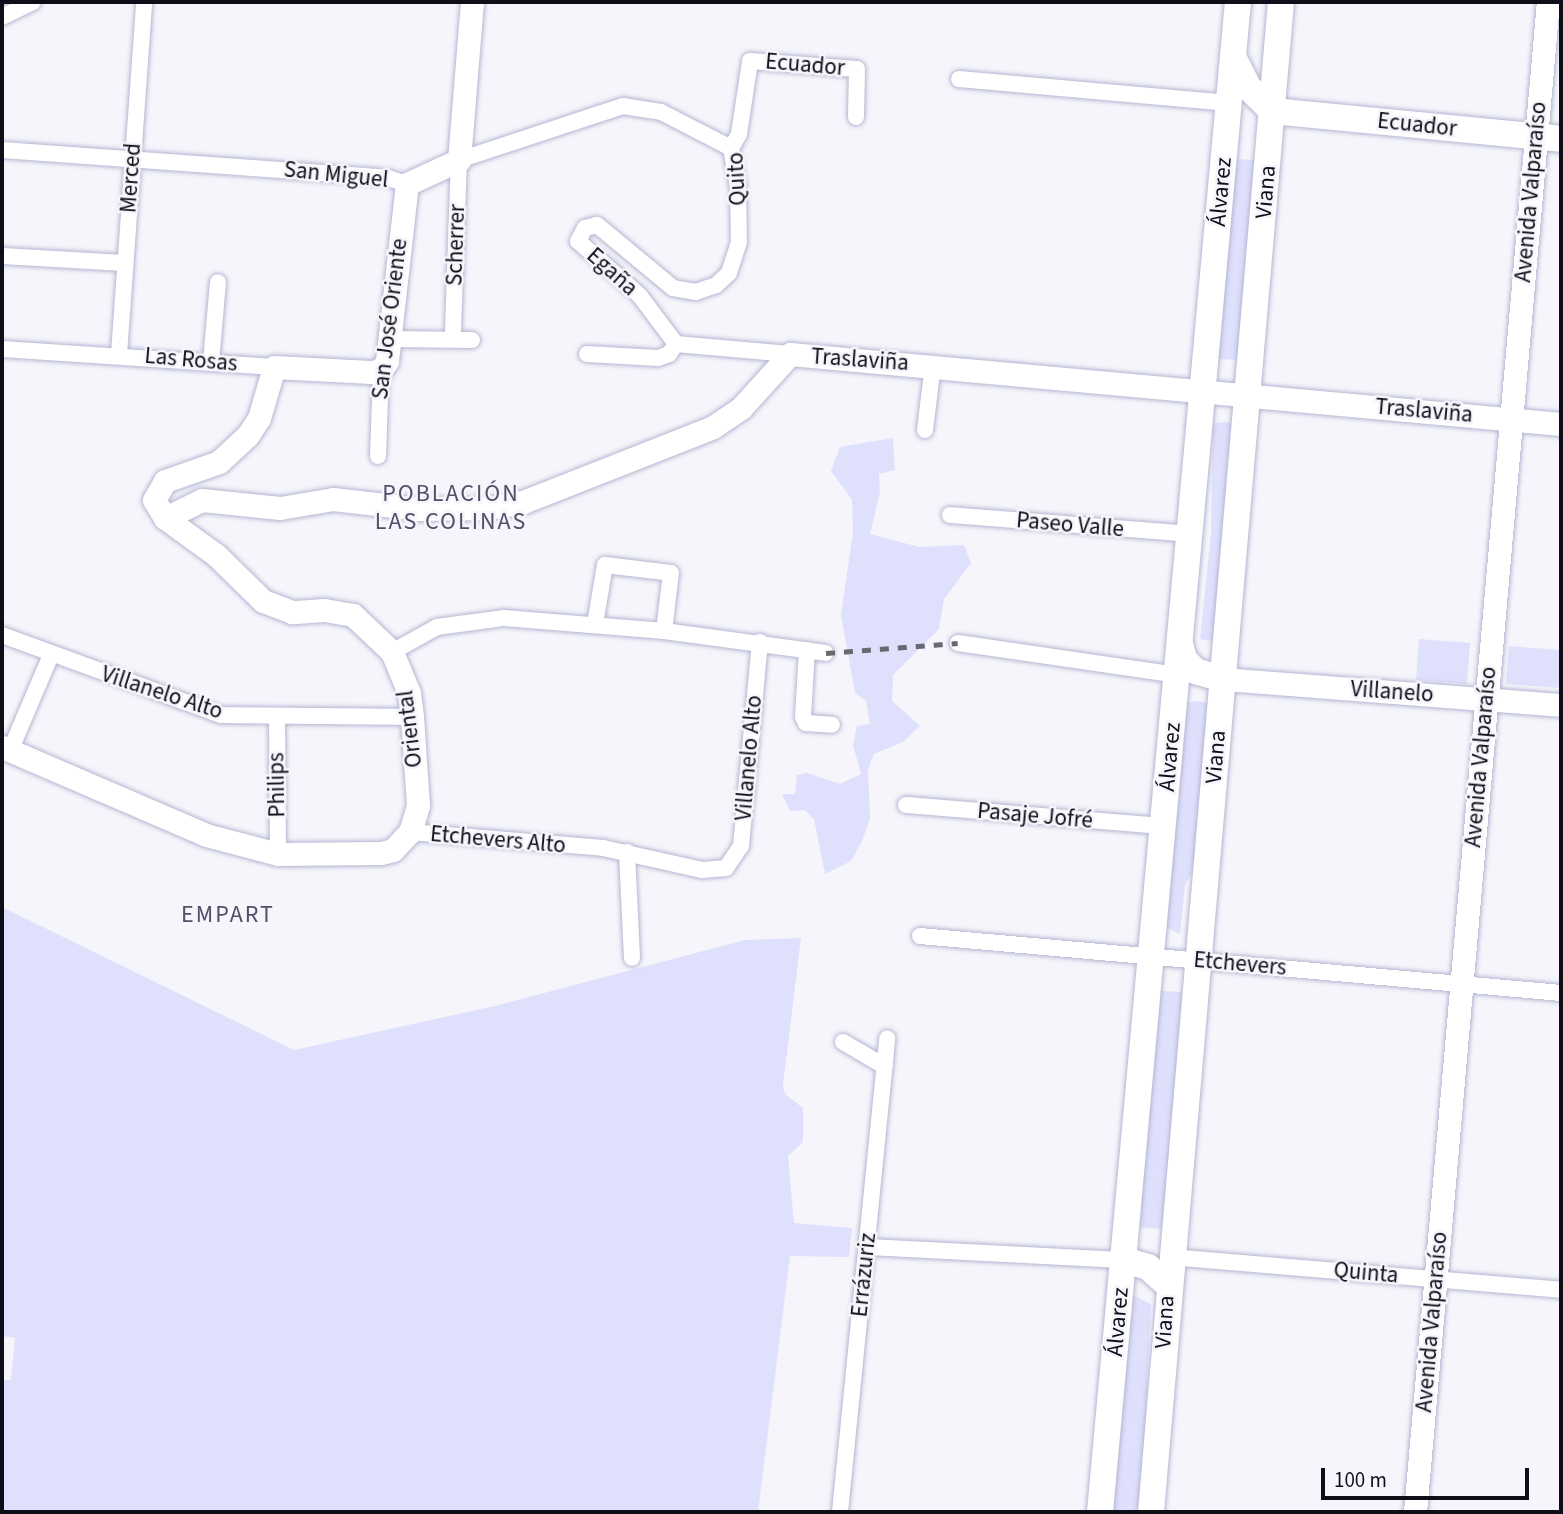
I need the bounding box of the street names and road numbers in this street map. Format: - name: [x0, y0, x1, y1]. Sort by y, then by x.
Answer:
- street label: Ecuador: [764, 48, 846, 82]
- street label: Avenida Valparaíso: [1509, 101, 1553, 283]
- street label: Ecuador: [1376, 107, 1458, 143]
- street label: Merced: [115, 142, 147, 214]
- street label: Quito: [722, 152, 752, 206]
- street label: San Miguel: [282, 156, 390, 194]
- street label: Álvarez: [1204, 156, 1238, 228]
- street label: Viana: [1250, 164, 1282, 220]
- street label: Scherrer: [441, 204, 471, 286]
- street label: San José Oriente: [366, 237, 414, 401]
- street label: Egaña: [581, 242, 643, 302]
- street label: Las Rosas: [143, 342, 239, 378]
- street label: Traslaviña: [810, 343, 910, 377]
- street label: Traslaviña: [1374, 393, 1474, 429]
- street label: Paseo Valle: [1015, 507, 1125, 543]
- street label: Villanelo Alto: [98, 660, 226, 726]
- street label: Avenida Valparaíso: [1459, 666, 1503, 848]
- street label: Villanelo: [1350, 675, 1434, 709]
- street label: Oriental: [392, 689, 428, 769]
- street label: Villanelo Alto: [730, 694, 768, 822]
- street label: Álvarez: [1153, 721, 1187, 793]
- street label: Viana: [1200, 729, 1232, 785]
- street label: Philips: [263, 752, 291, 818]
- street label: Pasaje Jofré: [976, 797, 1094, 835]
- street label: Etchevers Alto: [429, 820, 567, 860]
- street label: Etchevers: [1192, 946, 1288, 982]
- street label: Errázuriz: [846, 1231, 882, 1319]
- street label: Avenida Valparaíso: [1410, 1231, 1454, 1413]
- street label: Quinta: [1332, 1256, 1400, 1290]
- street label: Álvarez: [1101, 1286, 1135, 1358]
- street label: Viana: [1149, 1294, 1181, 1350]

